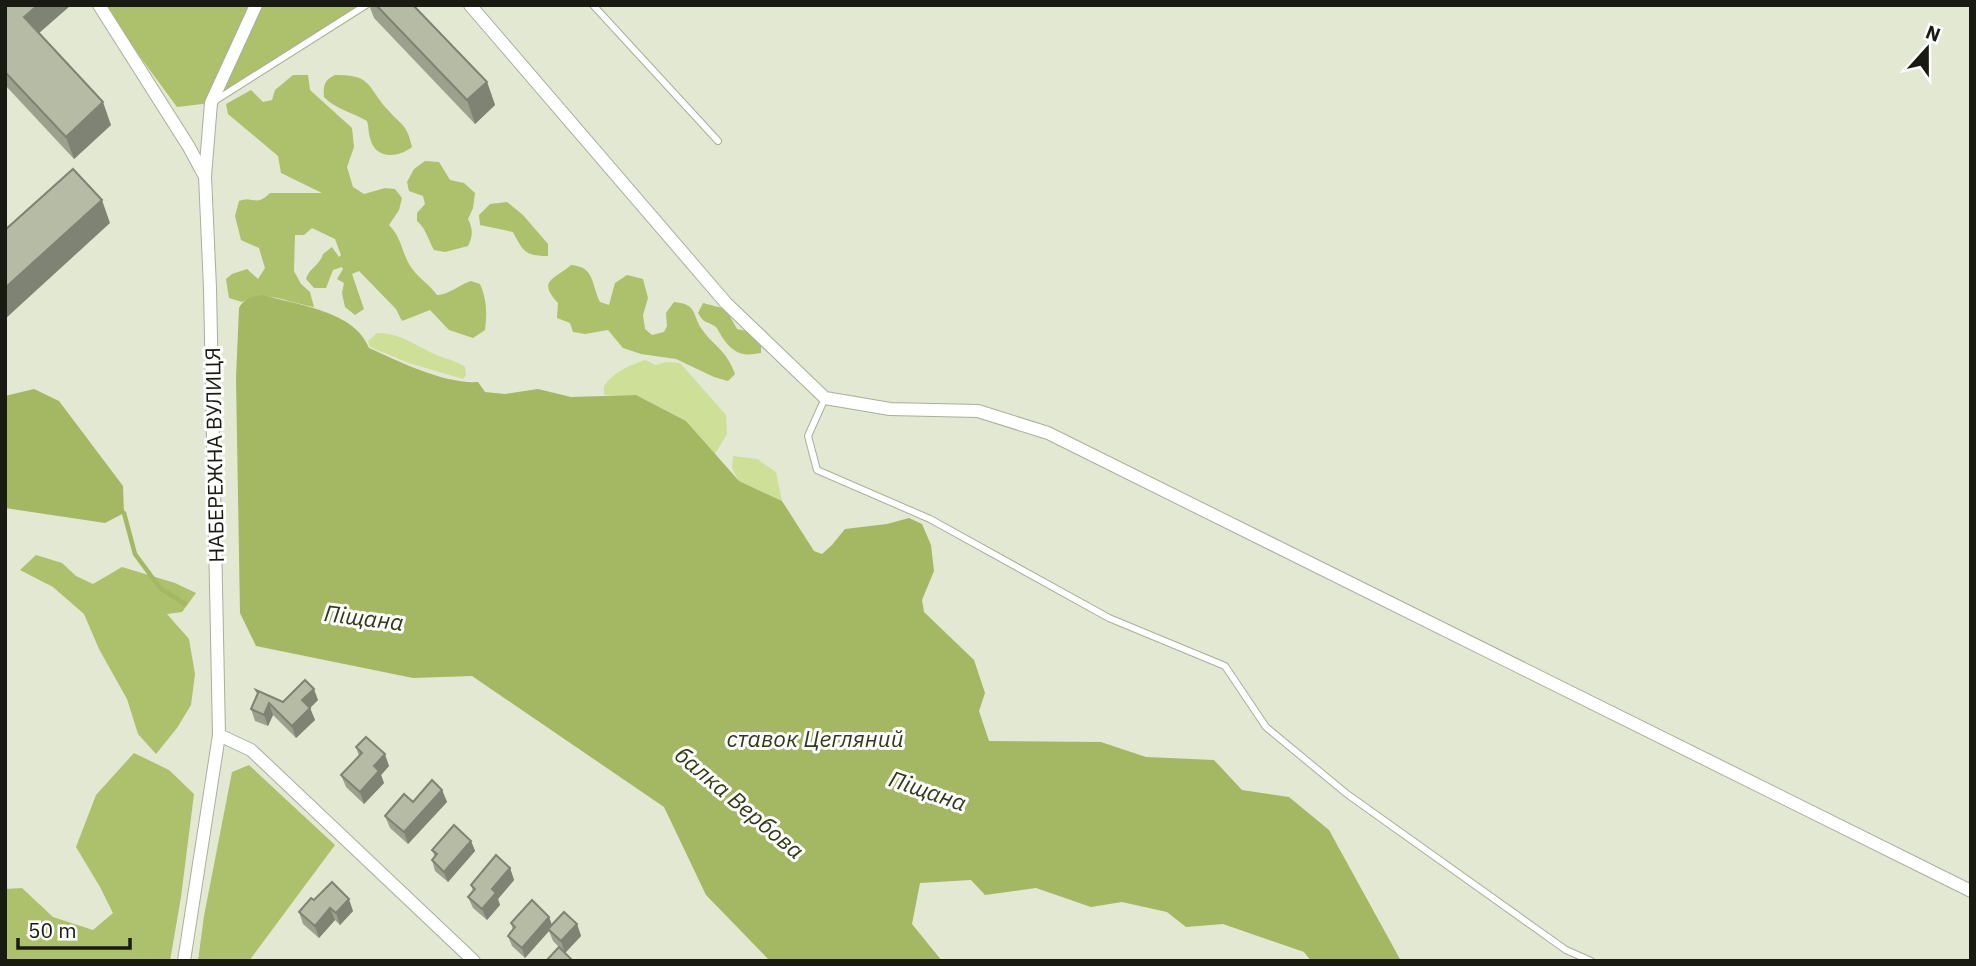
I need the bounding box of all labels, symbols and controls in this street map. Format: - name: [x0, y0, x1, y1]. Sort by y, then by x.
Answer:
- north arrow: [1892, 14, 1962, 84]
- text: N: [1922, 19, 1944, 47]
- street label: НАБЕРЕЖНА ВУЛИЦЯ: [198, 347, 230, 563]
- water label: Піщана: [323, 597, 405, 637]
- water label: ставок Цегляний: [726, 723, 904, 753]
- water label: балка Вербова: [669, 739, 811, 865]
- water label: Піщана: [885, 763, 971, 817]
- scale bar: [18, 906, 130, 950]
- text: 50 m: [28, 916, 77, 944]

